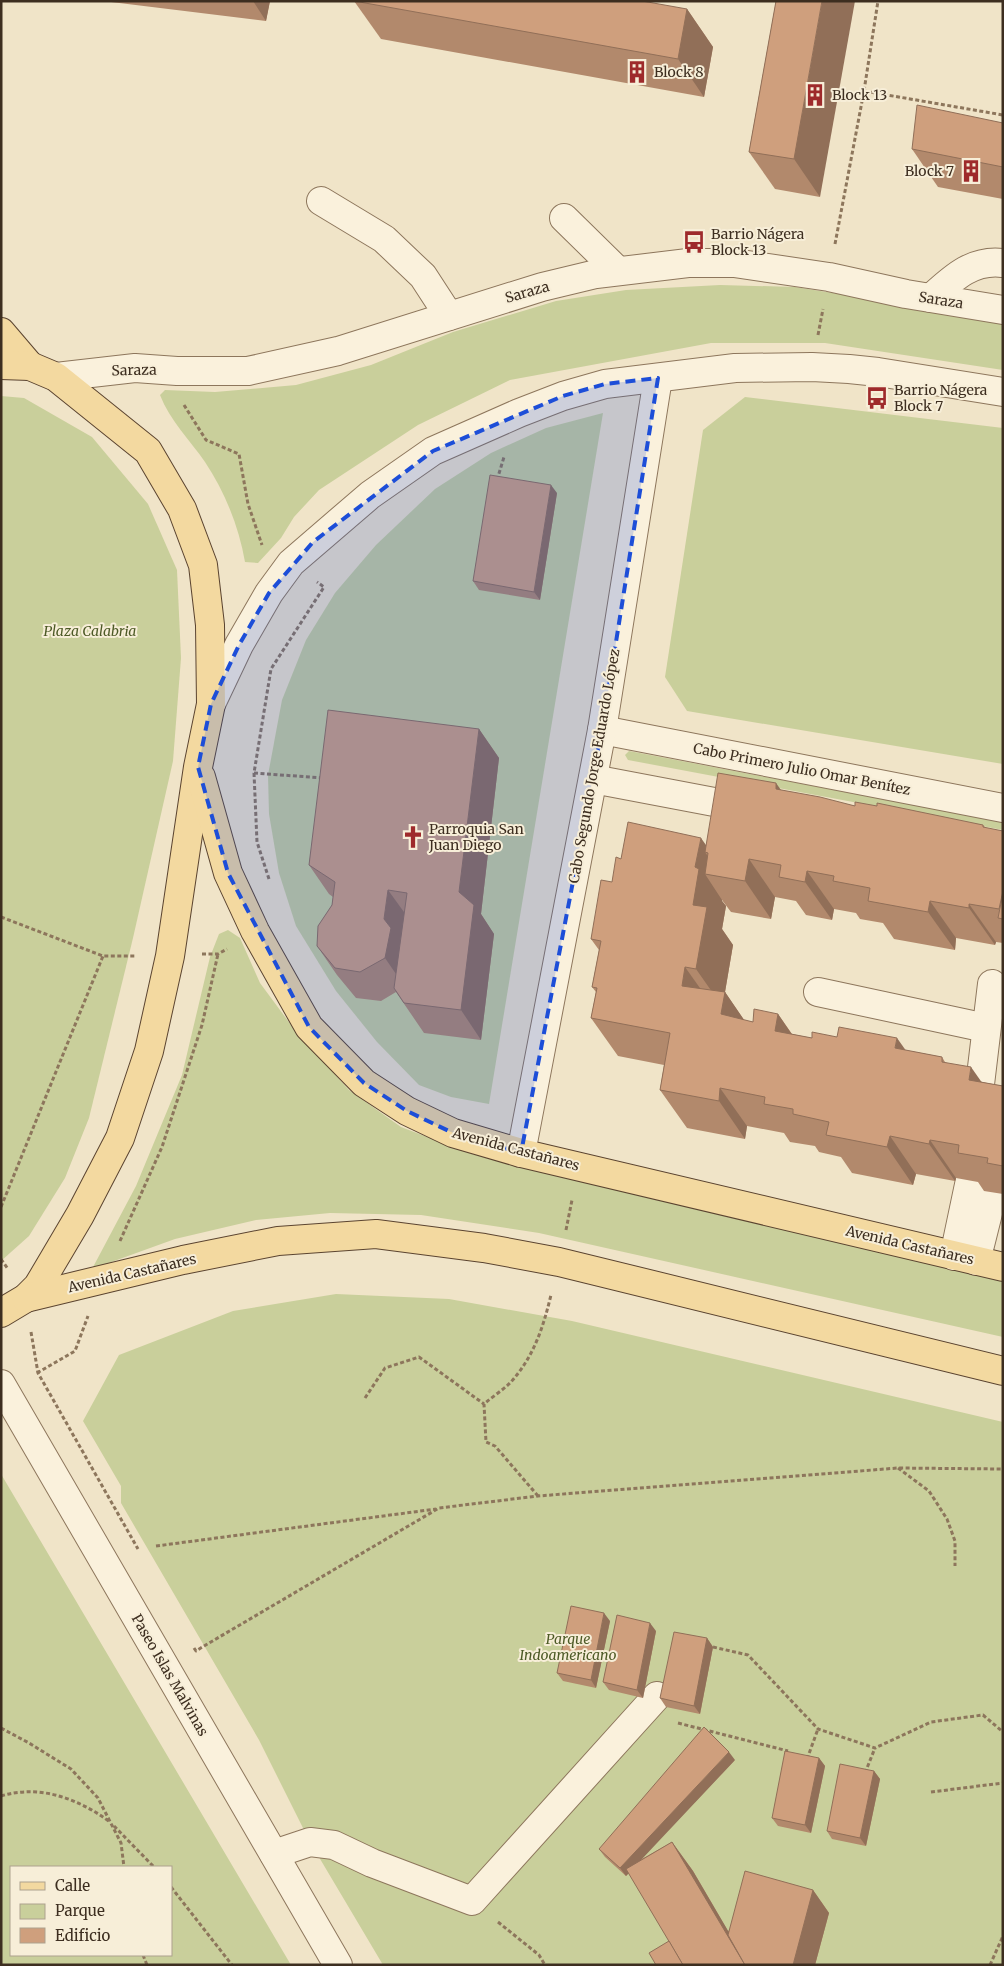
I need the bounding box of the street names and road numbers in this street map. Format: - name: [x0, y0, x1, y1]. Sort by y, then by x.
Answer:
- street label: Saraza: [503, 277, 552, 307]
- street label: Saraza: [917, 288, 965, 312]
- street label: Saraza: [111, 361, 157, 379]
- street label: Cabo Segundo Jorge Eduardo López: [565, 647, 624, 885]
- street label: Cabo Primero Julio Omar Benítez: [692, 739, 913, 799]
- street label: Avenida Castañares: [449, 1123, 582, 1175]
- street label: Avenida Castañares: [843, 1221, 976, 1269]
- street label: Avenida Castañares: [65, 1249, 198, 1297]
- street label: Paseo Islas Malvinas: [128, 1611, 212, 1739]

